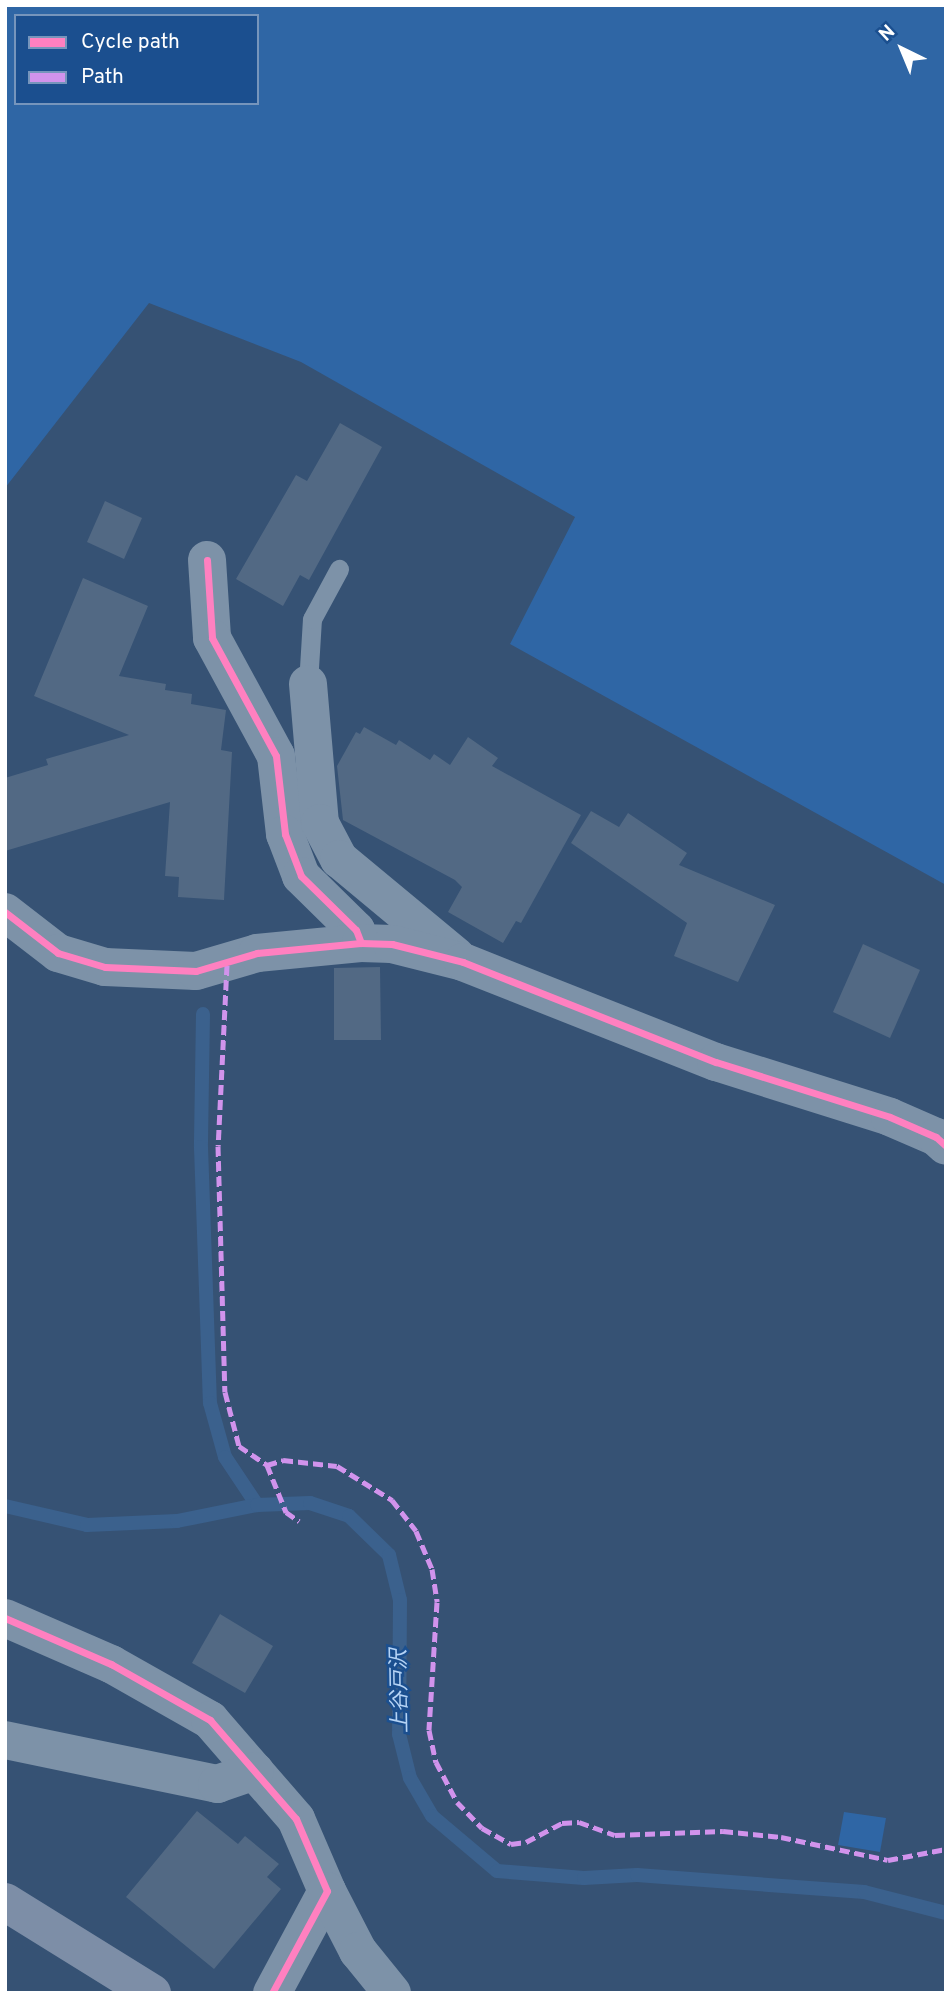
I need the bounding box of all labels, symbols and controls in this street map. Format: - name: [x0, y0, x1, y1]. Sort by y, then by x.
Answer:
- legend: [14, 14, 259, 105]
- north arrow: [867, 14, 937, 84]
- text: N: [875, 20, 901, 47]
- text: Cycle path: [81, 29, 180, 56]
- text: Path: [81, 64, 124, 91]
- water label: 上谷戸沢: [388, 1649, 414, 1733]

